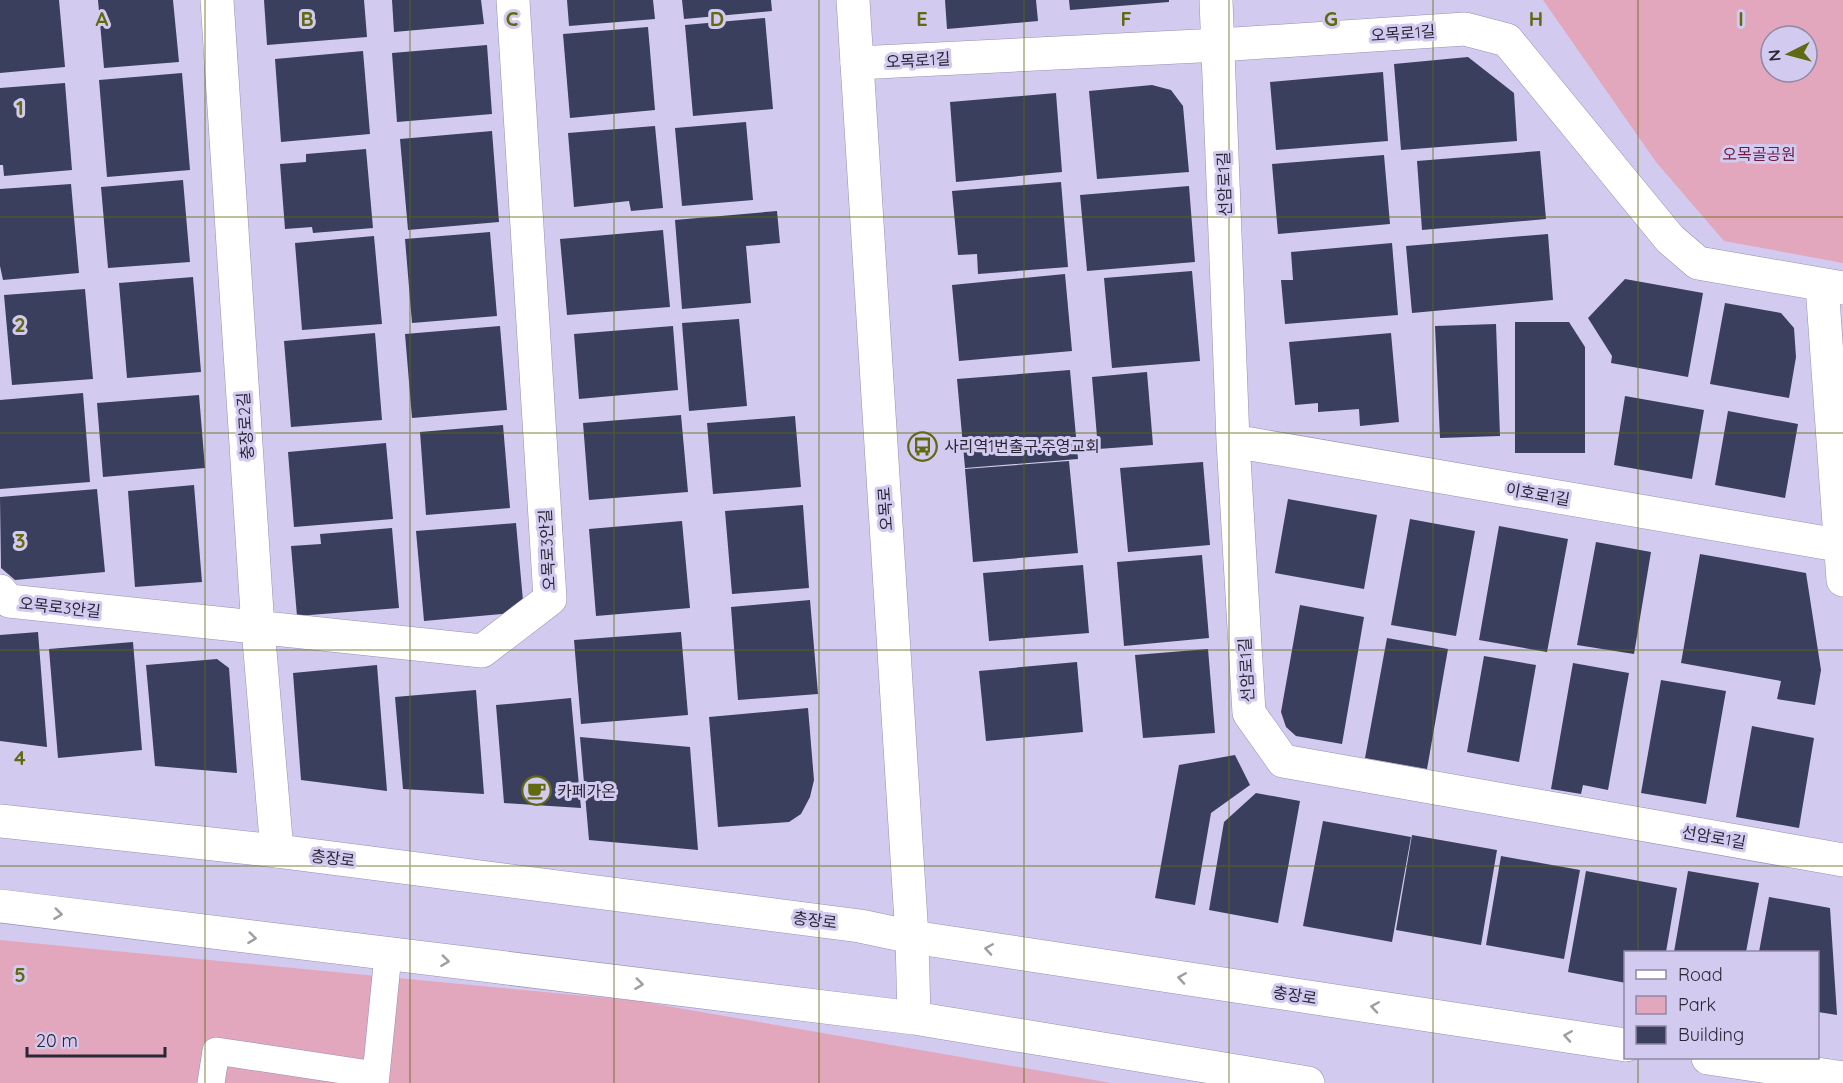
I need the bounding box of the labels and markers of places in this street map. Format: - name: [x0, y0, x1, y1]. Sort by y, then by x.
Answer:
- bus stop icon: 사리역1번출구.주영교회: [907, 430, 939, 462]
- place label: 사리역1번출구.주영교회: [944, 436, 1100, 456]
- cafe icon: 카페가온: [520, 775, 552, 807]
- place label: 카페가온: [557, 781, 616, 801]

